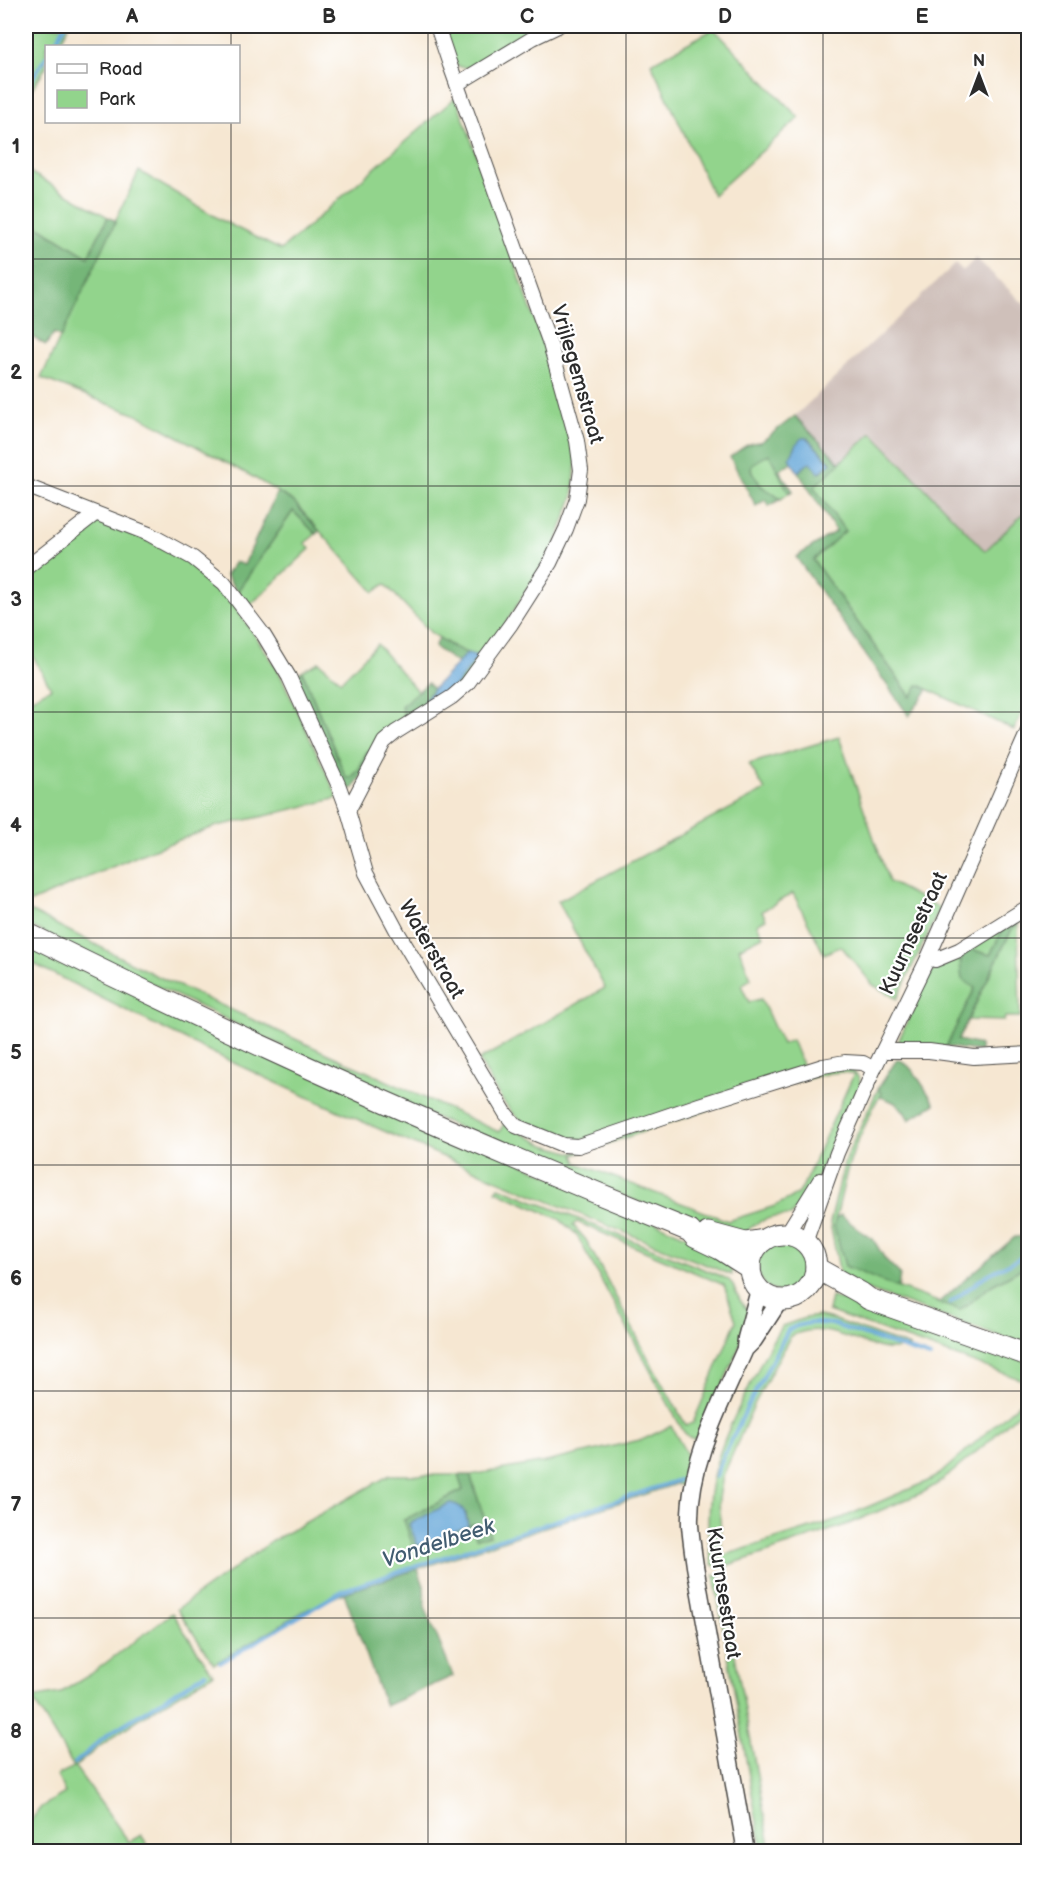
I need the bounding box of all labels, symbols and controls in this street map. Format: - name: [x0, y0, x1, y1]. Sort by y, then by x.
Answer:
- text: A: [125, 5, 139, 29]
- text: B: [322, 5, 336, 29]
- text: C: [520, 5, 534, 29]
- text: D: [718, 5, 732, 29]
- text: E: [916, 5, 929, 29]
- legend: [45, 45, 240, 123]
- north arrow: [949, 45, 1009, 105]
- text: N: [973, 52, 985, 71]
- text: Road: [99, 59, 143, 80]
- text: Park: [99, 89, 135, 110]
- text: 1: [12, 135, 20, 159]
- street label: Vrijlegemstraat: [546, 302, 609, 447]
- text: 2: [10, 361, 22, 385]
- text: 3: [10, 588, 22, 612]
- text: 4: [10, 814, 22, 838]
- street label: Kuurnsestraat: [874, 867, 953, 999]
- street label: Waterstraat: [393, 895, 470, 1004]
- text: 5: [10, 1041, 22, 1065]
- text: 6: [10, 1267, 22, 1291]
- text: 7: [10, 1493, 22, 1517]
- water label: Vondelbeek: [379, 1512, 499, 1574]
- street label: Kuurnsestraat: [701, 1525, 746, 1661]
- text: 8: [10, 1720, 22, 1744]

